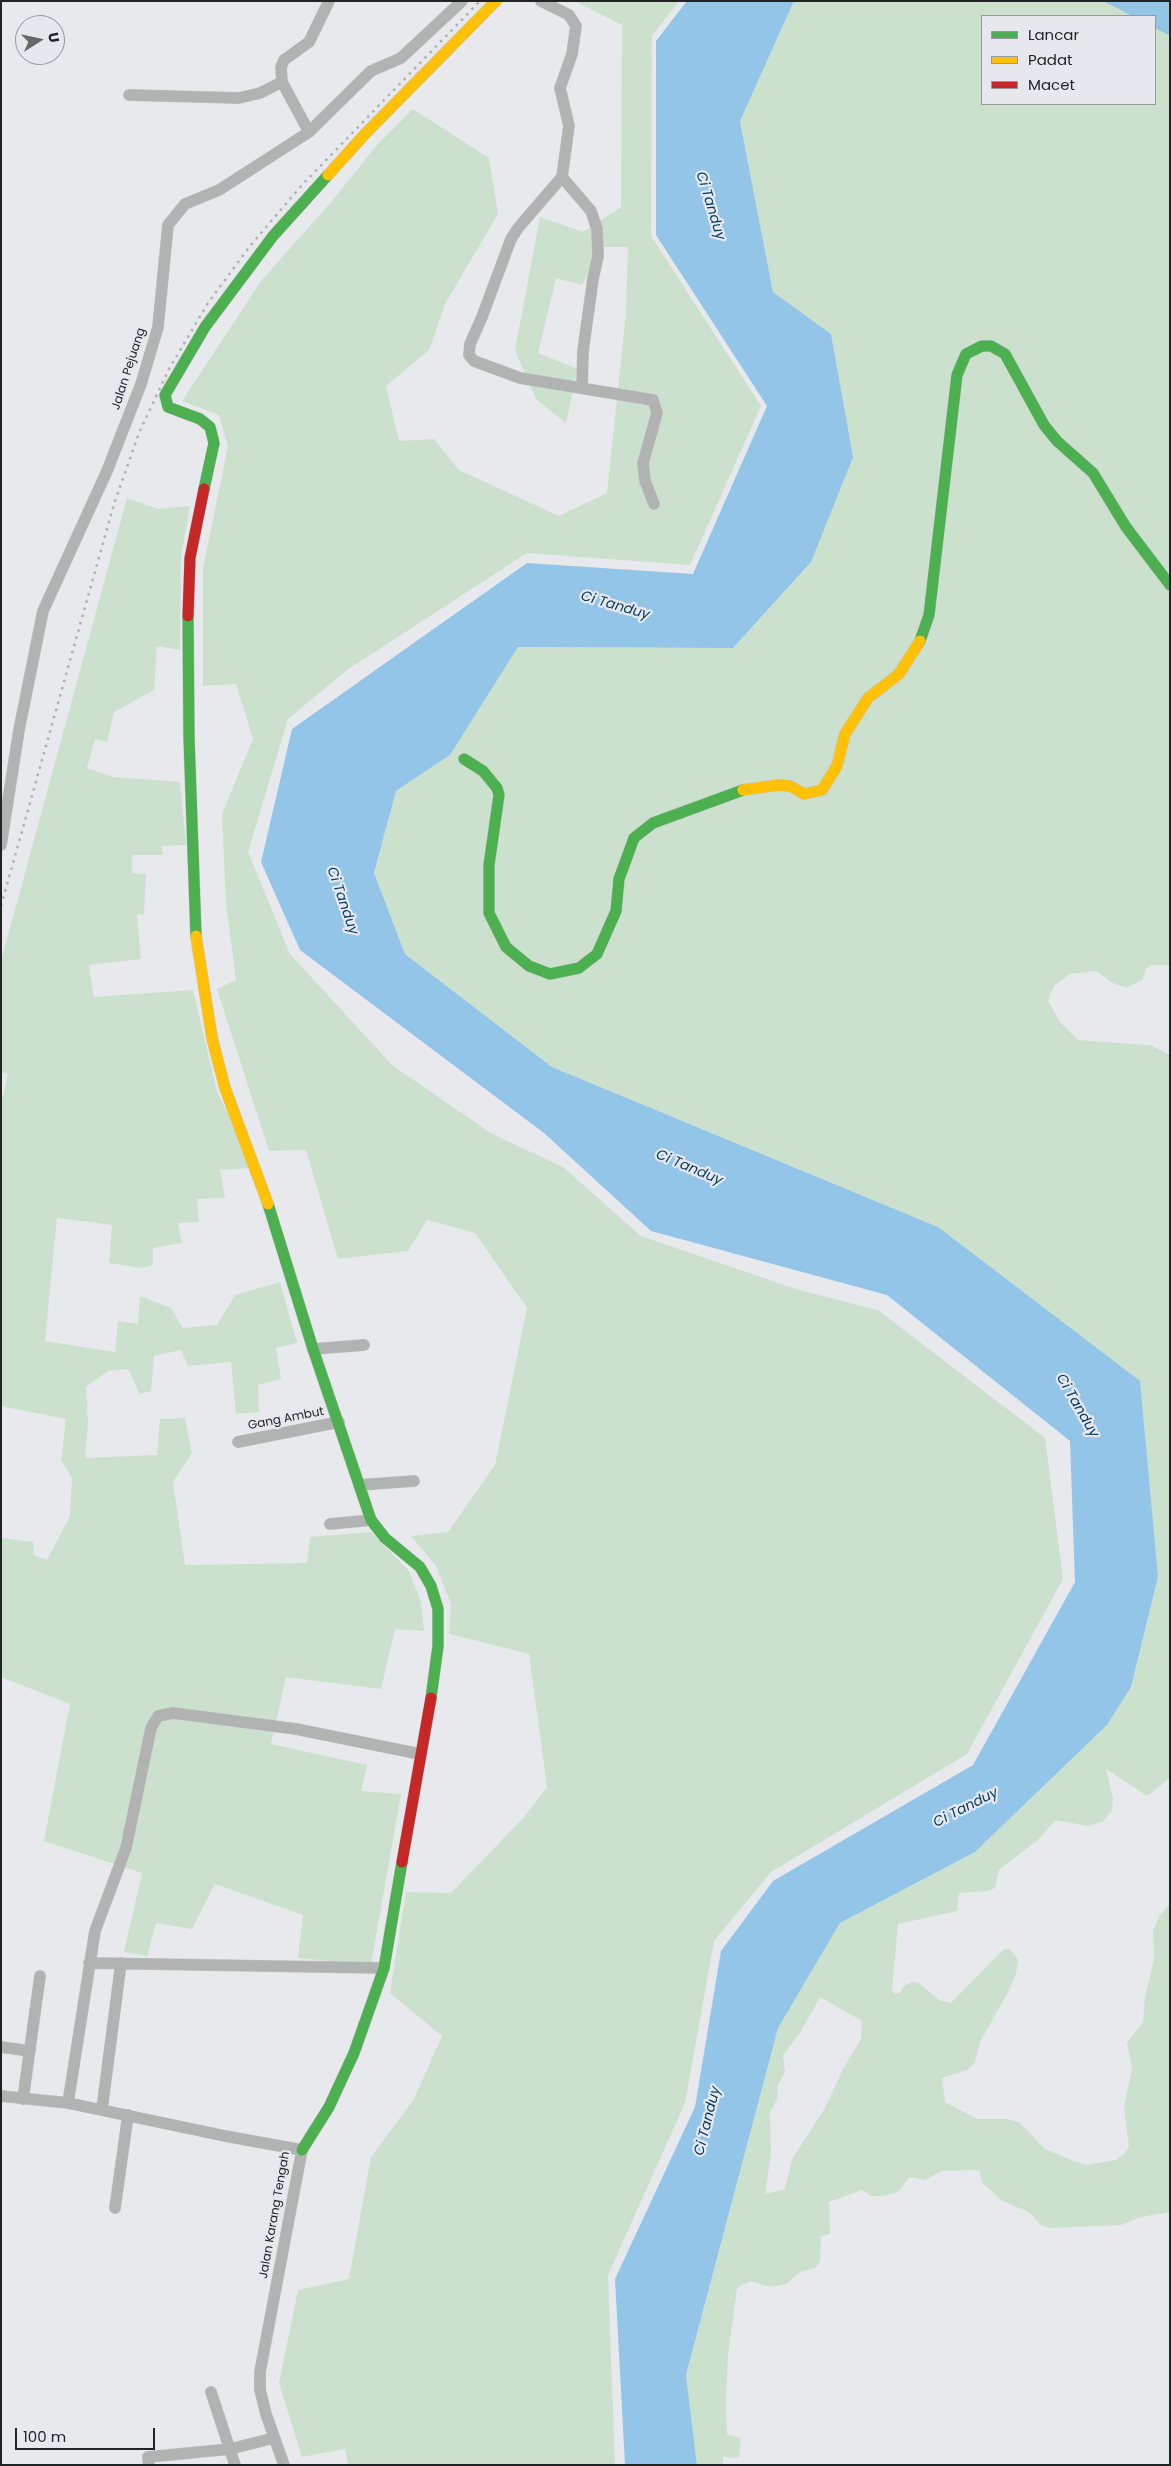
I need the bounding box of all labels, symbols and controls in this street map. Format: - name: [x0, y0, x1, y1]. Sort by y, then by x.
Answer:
- north arrow: [15, 15, 65, 65]
- legend: [981, 15, 1156, 105]
- text: Lancar: [1028, 24, 1079, 45]
- text: U: [43, 31, 64, 44]
- text: Padat: [1028, 49, 1073, 70]
- text: Macet: [1028, 74, 1075, 95]
- water label: Ci Tanduy: [692, 170, 728, 242]
- street label: Jalan Pejuang: [109, 326, 149, 412]
- water label: Ci Tanduy: [579, 588, 651, 624]
- water label: Ci Tanduy: [323, 865, 361, 937]
- water label: Ci Tanduy: [653, 1146, 725, 1190]
- water label: Ci Tanduy: [1052, 1371, 1102, 1441]
- street label: Gang Ambut: [247, 1405, 325, 1433]
- water label: Ci Tanduy: [931, 1784, 1001, 1832]
- water label: Ci Tanduy: [691, 2085, 725, 2157]
- street label: Jalan Karang Tengah: [257, 2150, 293, 2280]
- scale bar: [18, 2418, 158, 2450]
- text: 100 m: [23, 2426, 66, 2447]

